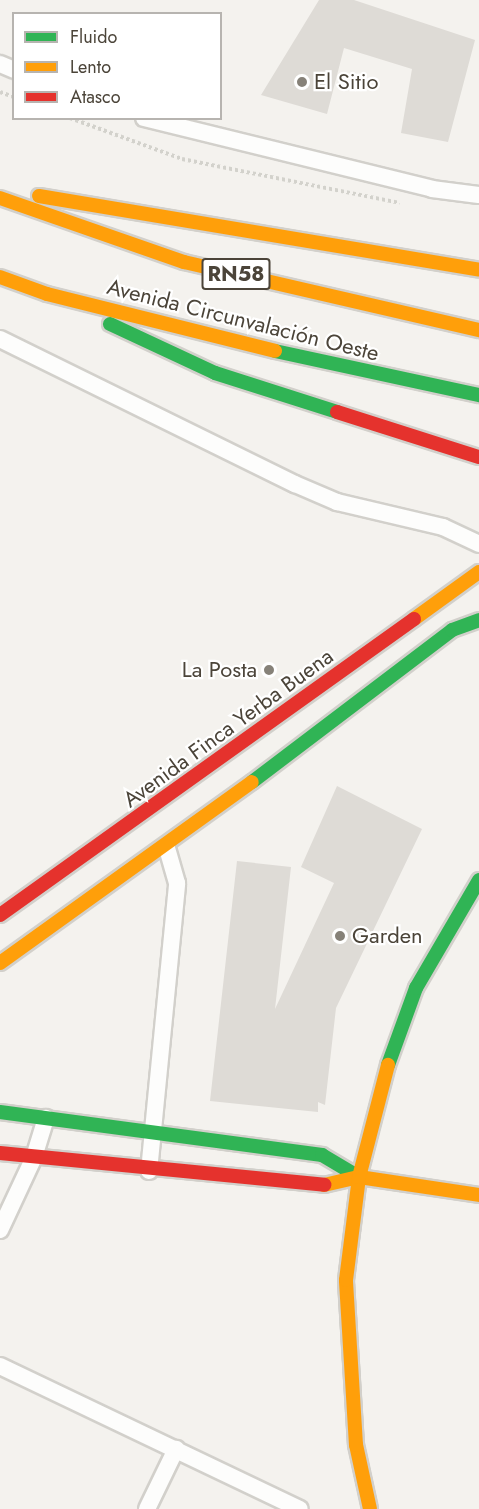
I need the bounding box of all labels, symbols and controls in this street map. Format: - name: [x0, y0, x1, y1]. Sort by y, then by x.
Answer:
- legend: [12, 12, 222, 120]
- text: Fluido: [70, 24, 117, 50]
- text: Lento: [70, 54, 111, 80]
- place label: El Sitio: [314, 69, 379, 95]
- marker: El Sitio: [295, 75, 309, 89]
- text: Atasco: [70, 84, 121, 110]
- road number: RN58: [202, 256, 270, 292]
- street label: Avenida Circunvalación Oeste: [104, 273, 382, 367]
- street label: Avenida Finca Yerba Buena: [118, 643, 338, 813]
- place label: La Posta: [182, 657, 257, 683]
- marker: La Posta: [262, 663, 276, 677]
- place label: Garden: [352, 923, 423, 949]
- marker: Garden: [333, 929, 347, 943]

